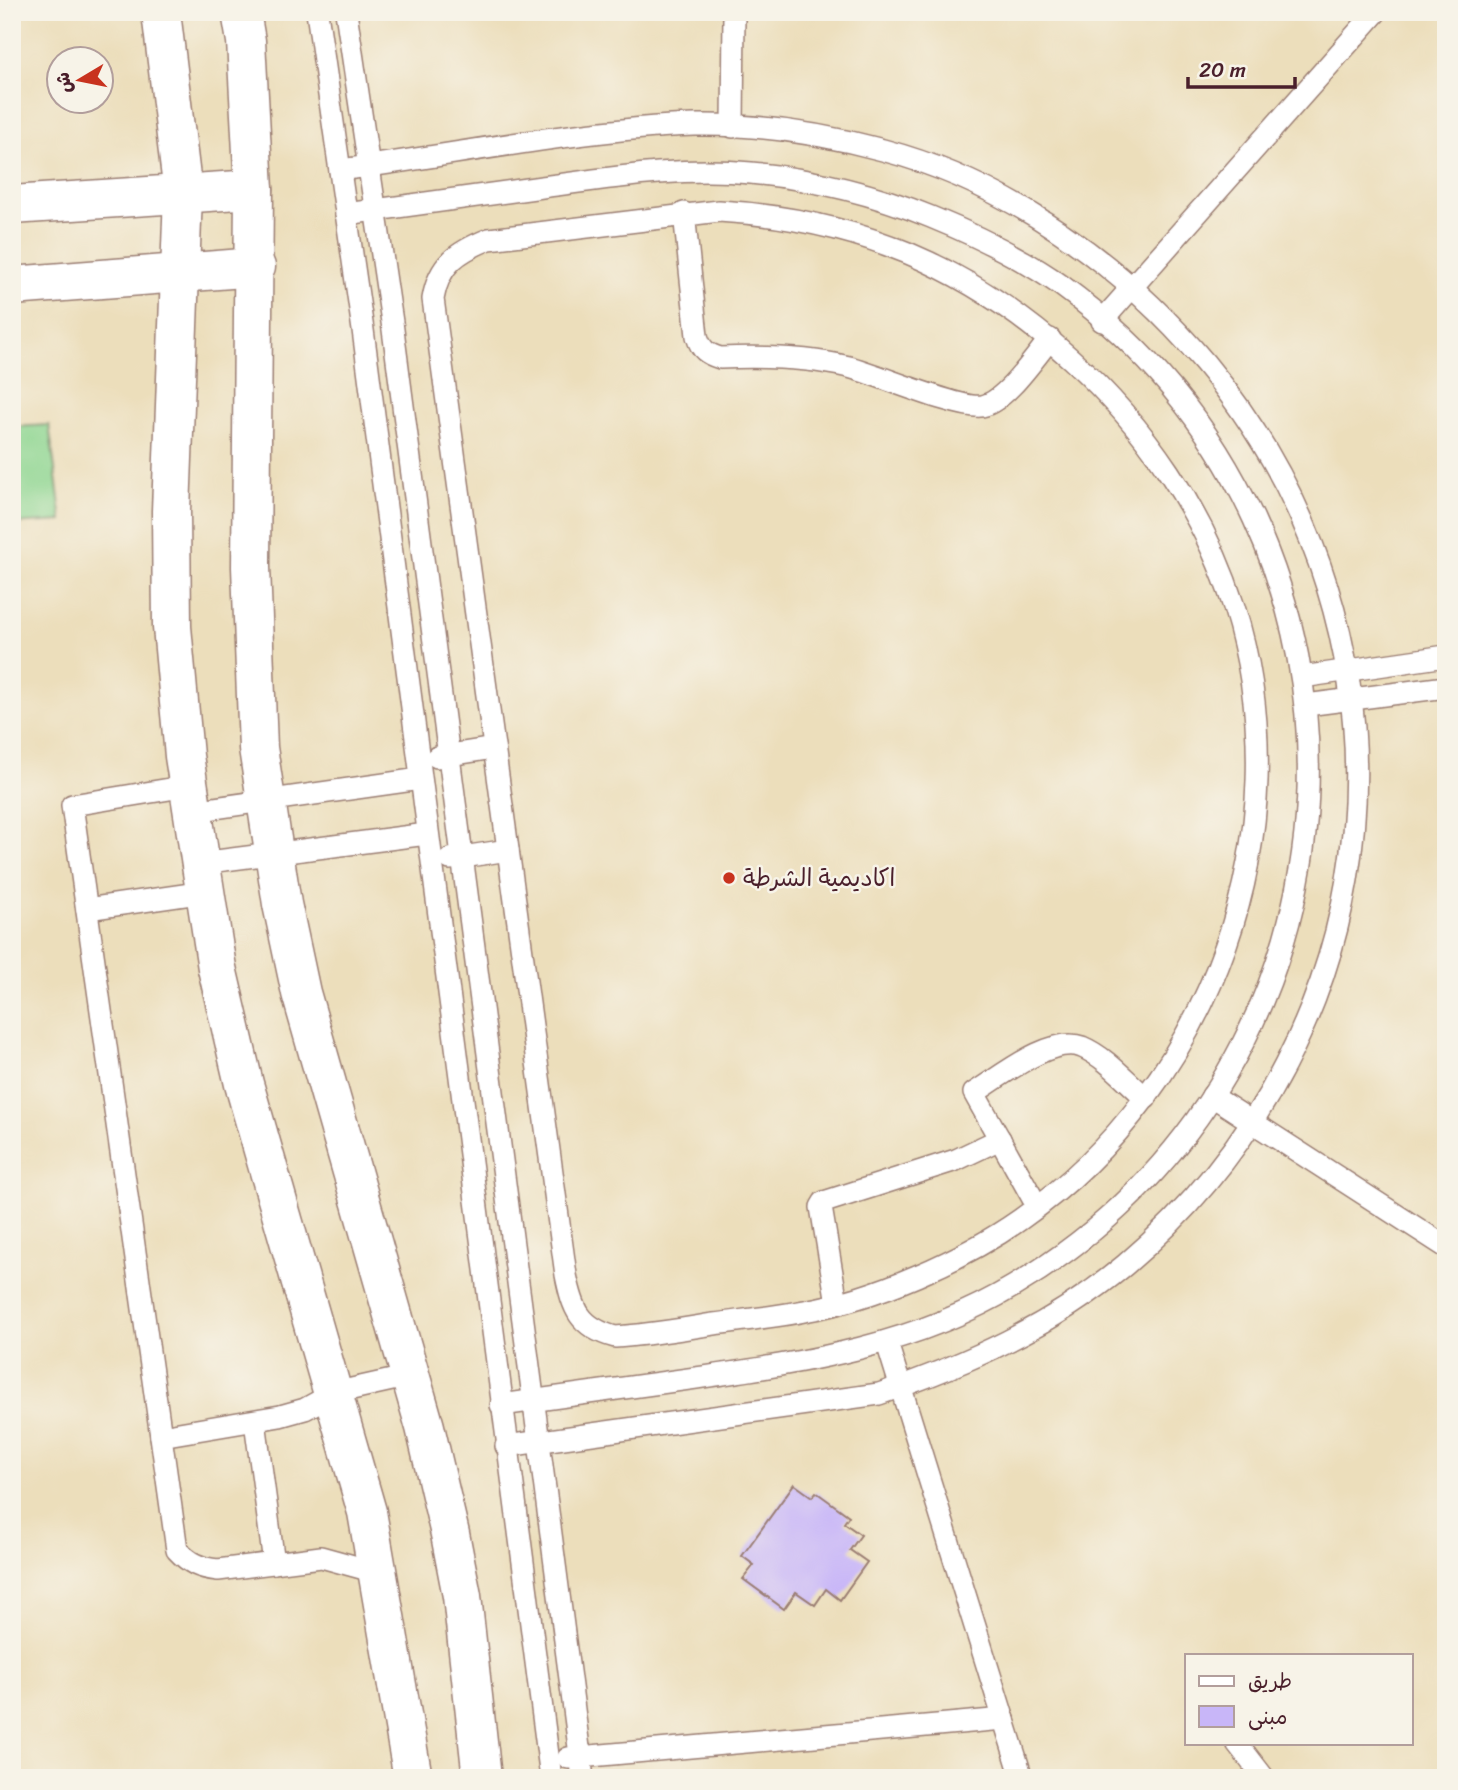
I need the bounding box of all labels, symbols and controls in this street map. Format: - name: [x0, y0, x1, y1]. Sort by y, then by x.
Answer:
- north arrow: [46, 46, 116, 116]
- scale bar: [1188, 46, 1295, 90]
- text: 20 m: [1199, 51, 1246, 89]
- text: ش: [46, 70, 82, 96]
- place label: اكاديمية الشرطة: [743, 857, 895, 899]
- marker: اكاديمية الشرطة: [721, 870, 737, 886]
- legend: [1185, 1654, 1412, 1744]
- text: طريق: [1248, 1662, 1292, 1700]
- text: مبنى: [1248, 1698, 1287, 1736]

